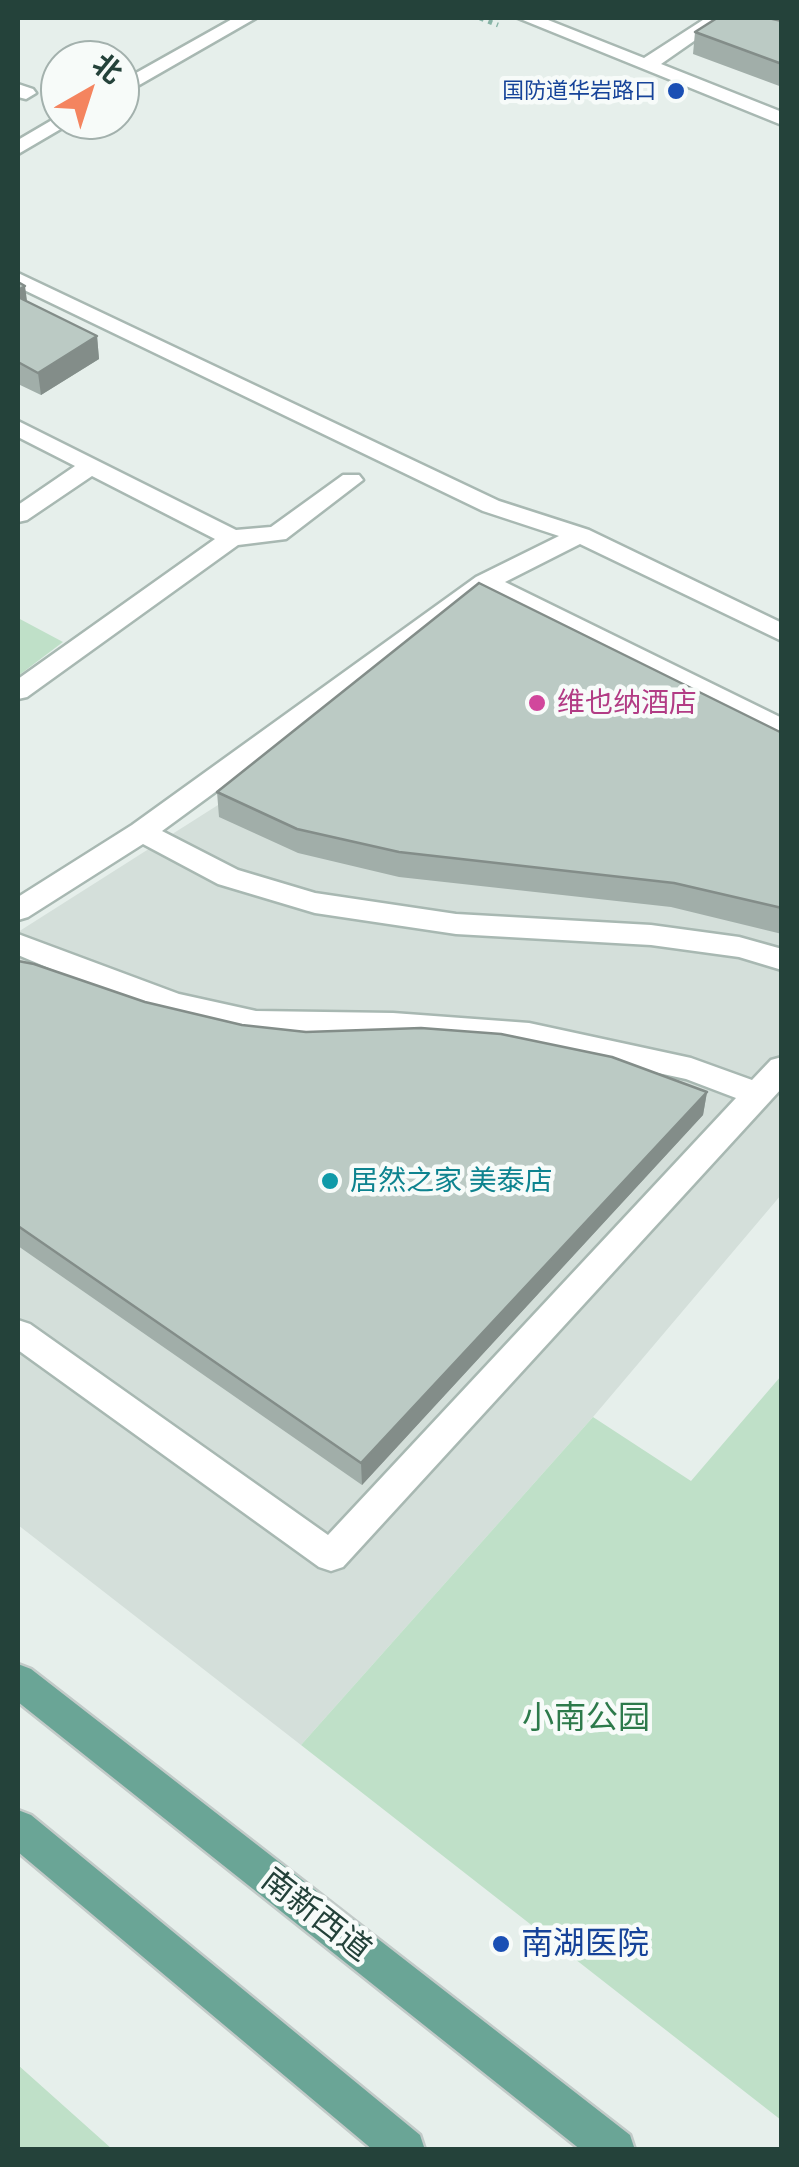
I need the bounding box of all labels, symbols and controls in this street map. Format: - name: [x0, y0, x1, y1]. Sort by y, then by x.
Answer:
- north arrow: [40, 40, 140, 140]
- text: 北: [87, 46, 129, 89]
- place label: 国防道华岩路口: [502, 78, 656, 104]
- marker: 国防道华岩路口: [665, 80, 687, 102]
- place label: 维也纳酒店: [557, 686, 697, 720]
- marker: 维也纳酒店: [526, 692, 548, 714]
- place label: 居然之家 美泰店: [350, 1164, 553, 1198]
- marker: 居然之家 美泰店: [319, 1170, 341, 1192]
- park label: 小南公园: [522, 1699, 650, 1737]
- street label: 南新西道: [254, 1860, 378, 1970]
- place label: 南湖医院: [521, 1925, 649, 1963]
- marker: 南湖医院: [490, 1933, 512, 1955]

